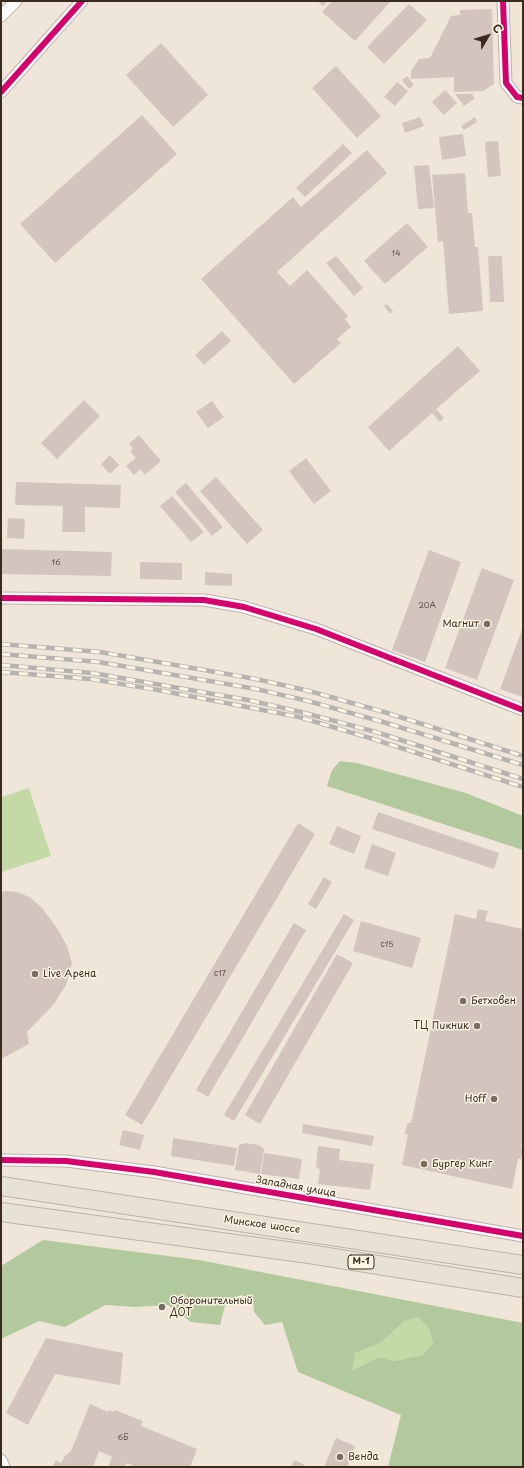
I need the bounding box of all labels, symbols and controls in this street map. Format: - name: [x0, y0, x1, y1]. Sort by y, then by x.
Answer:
- north arrow: [468, 16, 508, 56]
- text: С: [489, 20, 507, 37]
- house number: 14: [392, 249, 400, 259]
- house number: 16: [51, 558, 61, 568]
- house number: 20А: [418, 601, 436, 611]
- place label: Магнит: [442, 618, 479, 630]
- marker: Магнит: [482, 619, 492, 629]
- house number: с15: [381, 940, 393, 950]
- place label: Live Арена: [43, 968, 96, 980]
- marker: Live Арена: [30, 969, 40, 979]
- house number: с17: [214, 969, 226, 979]
- place label: Бетховен: [471, 995, 516, 1007]
- marker: Бетховен: [458, 996, 468, 1006]
- place label: ТЦ Пикник: [413, 1020, 469, 1032]
- marker: ТЦ Пикник: [472, 1021, 482, 1031]
- place label: Hoff: [465, 1093, 486, 1105]
- marker: Hoff: [489, 1094, 499, 1104]
- place label: Бургер Кинг: [432, 1158, 492, 1170]
- marker: Бургер Кинг: [419, 1159, 429, 1169]
- street label: Западная улица: [255, 1174, 337, 1200]
- street label: Минское шоссе: [223, 1214, 301, 1236]
- road number: М-1: [348, 1255, 374, 1269]
- place label: Оборонительный ДОТ: [170, 1295, 253, 1318]
- marker: Оборонительный ДОТ: [157, 1302, 167, 1312]
- house number: 6Б: [118, 1433, 128, 1443]
- place label: Венда: [348, 1451, 379, 1463]
- marker: Венда: [335, 1452, 345, 1462]

